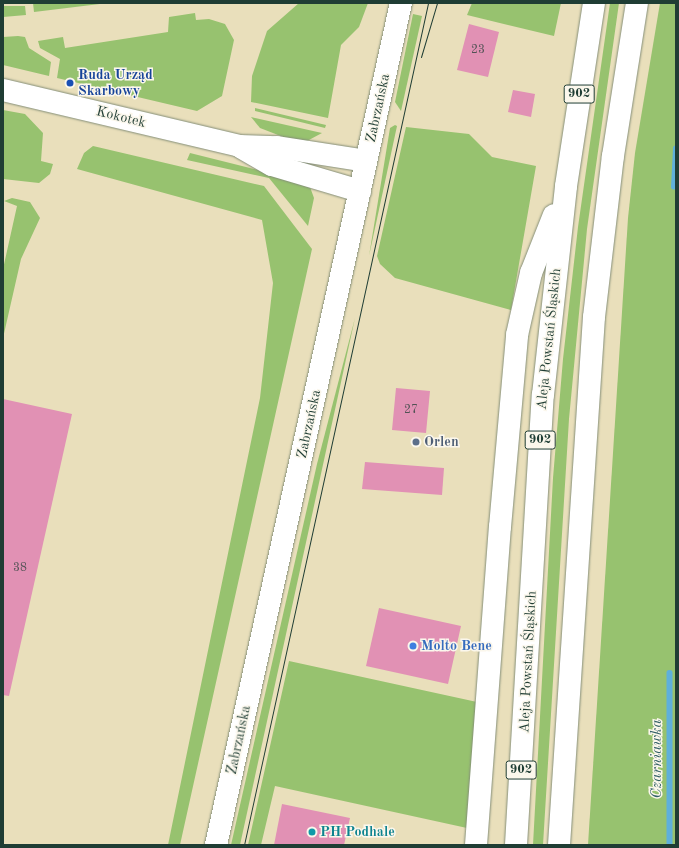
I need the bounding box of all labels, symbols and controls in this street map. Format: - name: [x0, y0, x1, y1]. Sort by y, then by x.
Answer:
- house number: 23: [471, 44, 485, 58]
- place label: Ruda Urząd Skarbowy: [78, 67, 153, 100]
- street label: Zabrzańska: [363, 72, 393, 144]
- marker: Ruda Urząd Skarbowy: [65, 78, 75, 88]
- road number: 902: [563, 83, 595, 105]
- street label: Kokotek: [95, 103, 147, 131]
- street label: Aleja Powstań Śląskich: [533, 267, 565, 411]
- street label: Zabrzańska: [294, 388, 324, 460]
- house number: 27: [404, 404, 418, 418]
- road number: 902: [524, 429, 556, 451]
- place label: Orlen: [424, 434, 459, 450]
- marker: Orlen: [411, 437, 421, 447]
- house number: 38: [13, 562, 27, 576]
- street label: Aleja Powstań Śląskich: [516, 591, 540, 733]
- place label: Molto Bene: [421, 638, 492, 654]
- marker: Molto Bene: [408, 641, 418, 651]
- street label: Zabrzańska: [224, 704, 254, 776]
- water label: Czarniawka: [649, 720, 667, 798]
- road number: 902: [505, 759, 537, 781]
- place label: PH Podhale: [320, 824, 395, 840]
- marker: PH Podhale: [307, 827, 317, 837]

